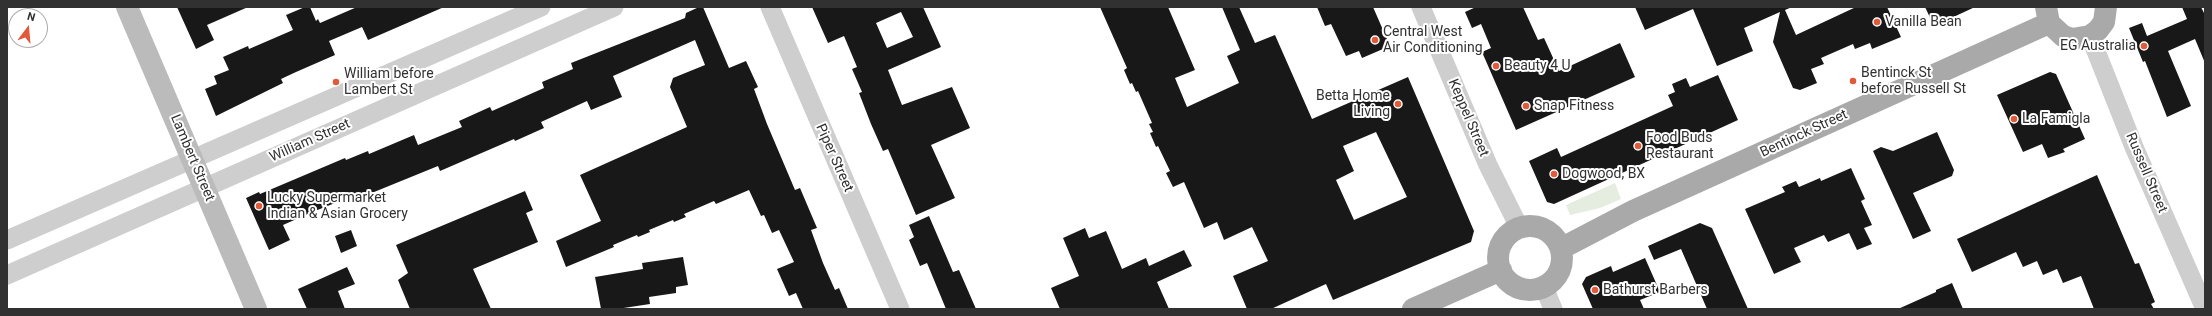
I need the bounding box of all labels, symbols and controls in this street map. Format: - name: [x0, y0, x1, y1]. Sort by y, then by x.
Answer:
- north arrow: [8, 8, 48, 48]
- text: N: [26, 10, 37, 24]
- place label: Vanilla Bean: [1885, 14, 1962, 30]
- marker: Vanilla Bean: [1872, 17, 1882, 27]
- place label: Central West Air Conditioning: [1383, 24, 1483, 56]
- marker: Central West Air Conditioning: [1370, 35, 1380, 45]
- place label: EG Australia: [2060, 38, 2136, 54]
- marker: EG Australia: [2139, 41, 2149, 51]
- place label: Beauty 4 U: [1504, 58, 1571, 74]
- marker: Beauty 4 U: [1491, 61, 1501, 71]
- place label: Bentinck St before Russell St: [1861, 65, 1966, 98]
- place label: William before Lambert St: [344, 66, 434, 98]
- marker: Bentinck St before Russell St: [1848, 76, 1858, 86]
- marker: William before Lambert St: [331, 77, 341, 87]
- street label: Keppel Street: [1444, 77, 1492, 159]
- place label: Betta Home Living: [1316, 88, 1390, 120]
- place label: Snap Fitness: [1534, 98, 1614, 114]
- marker: Betta Home Living: [1393, 99, 1403, 109]
- marker: Snap Fitness: [1521, 101, 1531, 111]
- street label: Bentinck Street: [1758, 106, 1850, 162]
- place label: La Famigla: [2022, 111, 2090, 127]
- street label: Lambert Street: [166, 112, 218, 204]
- marker: La Famigla: [2009, 114, 2019, 124]
- street label: William Street: [267, 116, 353, 166]
- street label: Piper Street: [812, 121, 856, 195]
- place label: Food Buds Restaurant: [1646, 130, 1714, 162]
- street label: Russell Street: [2122, 130, 2170, 216]
- marker: Food Buds Restaurant: [1633, 141, 1643, 151]
- place label: Dogwood, BX: [1562, 166, 1645, 182]
- marker: Dogwood, BX: [1549, 169, 1559, 179]
- place label: Lucky Supermarket Indian & Asian Grocery: [267, 190, 408, 222]
- marker: Lucky Supermarket Indian & Asian Grocery: [254, 201, 264, 211]
- place label: Bathurst Barbers: [1603, 282, 1708, 298]
- marker: Bathurst Barbers: [1590, 285, 1600, 295]

